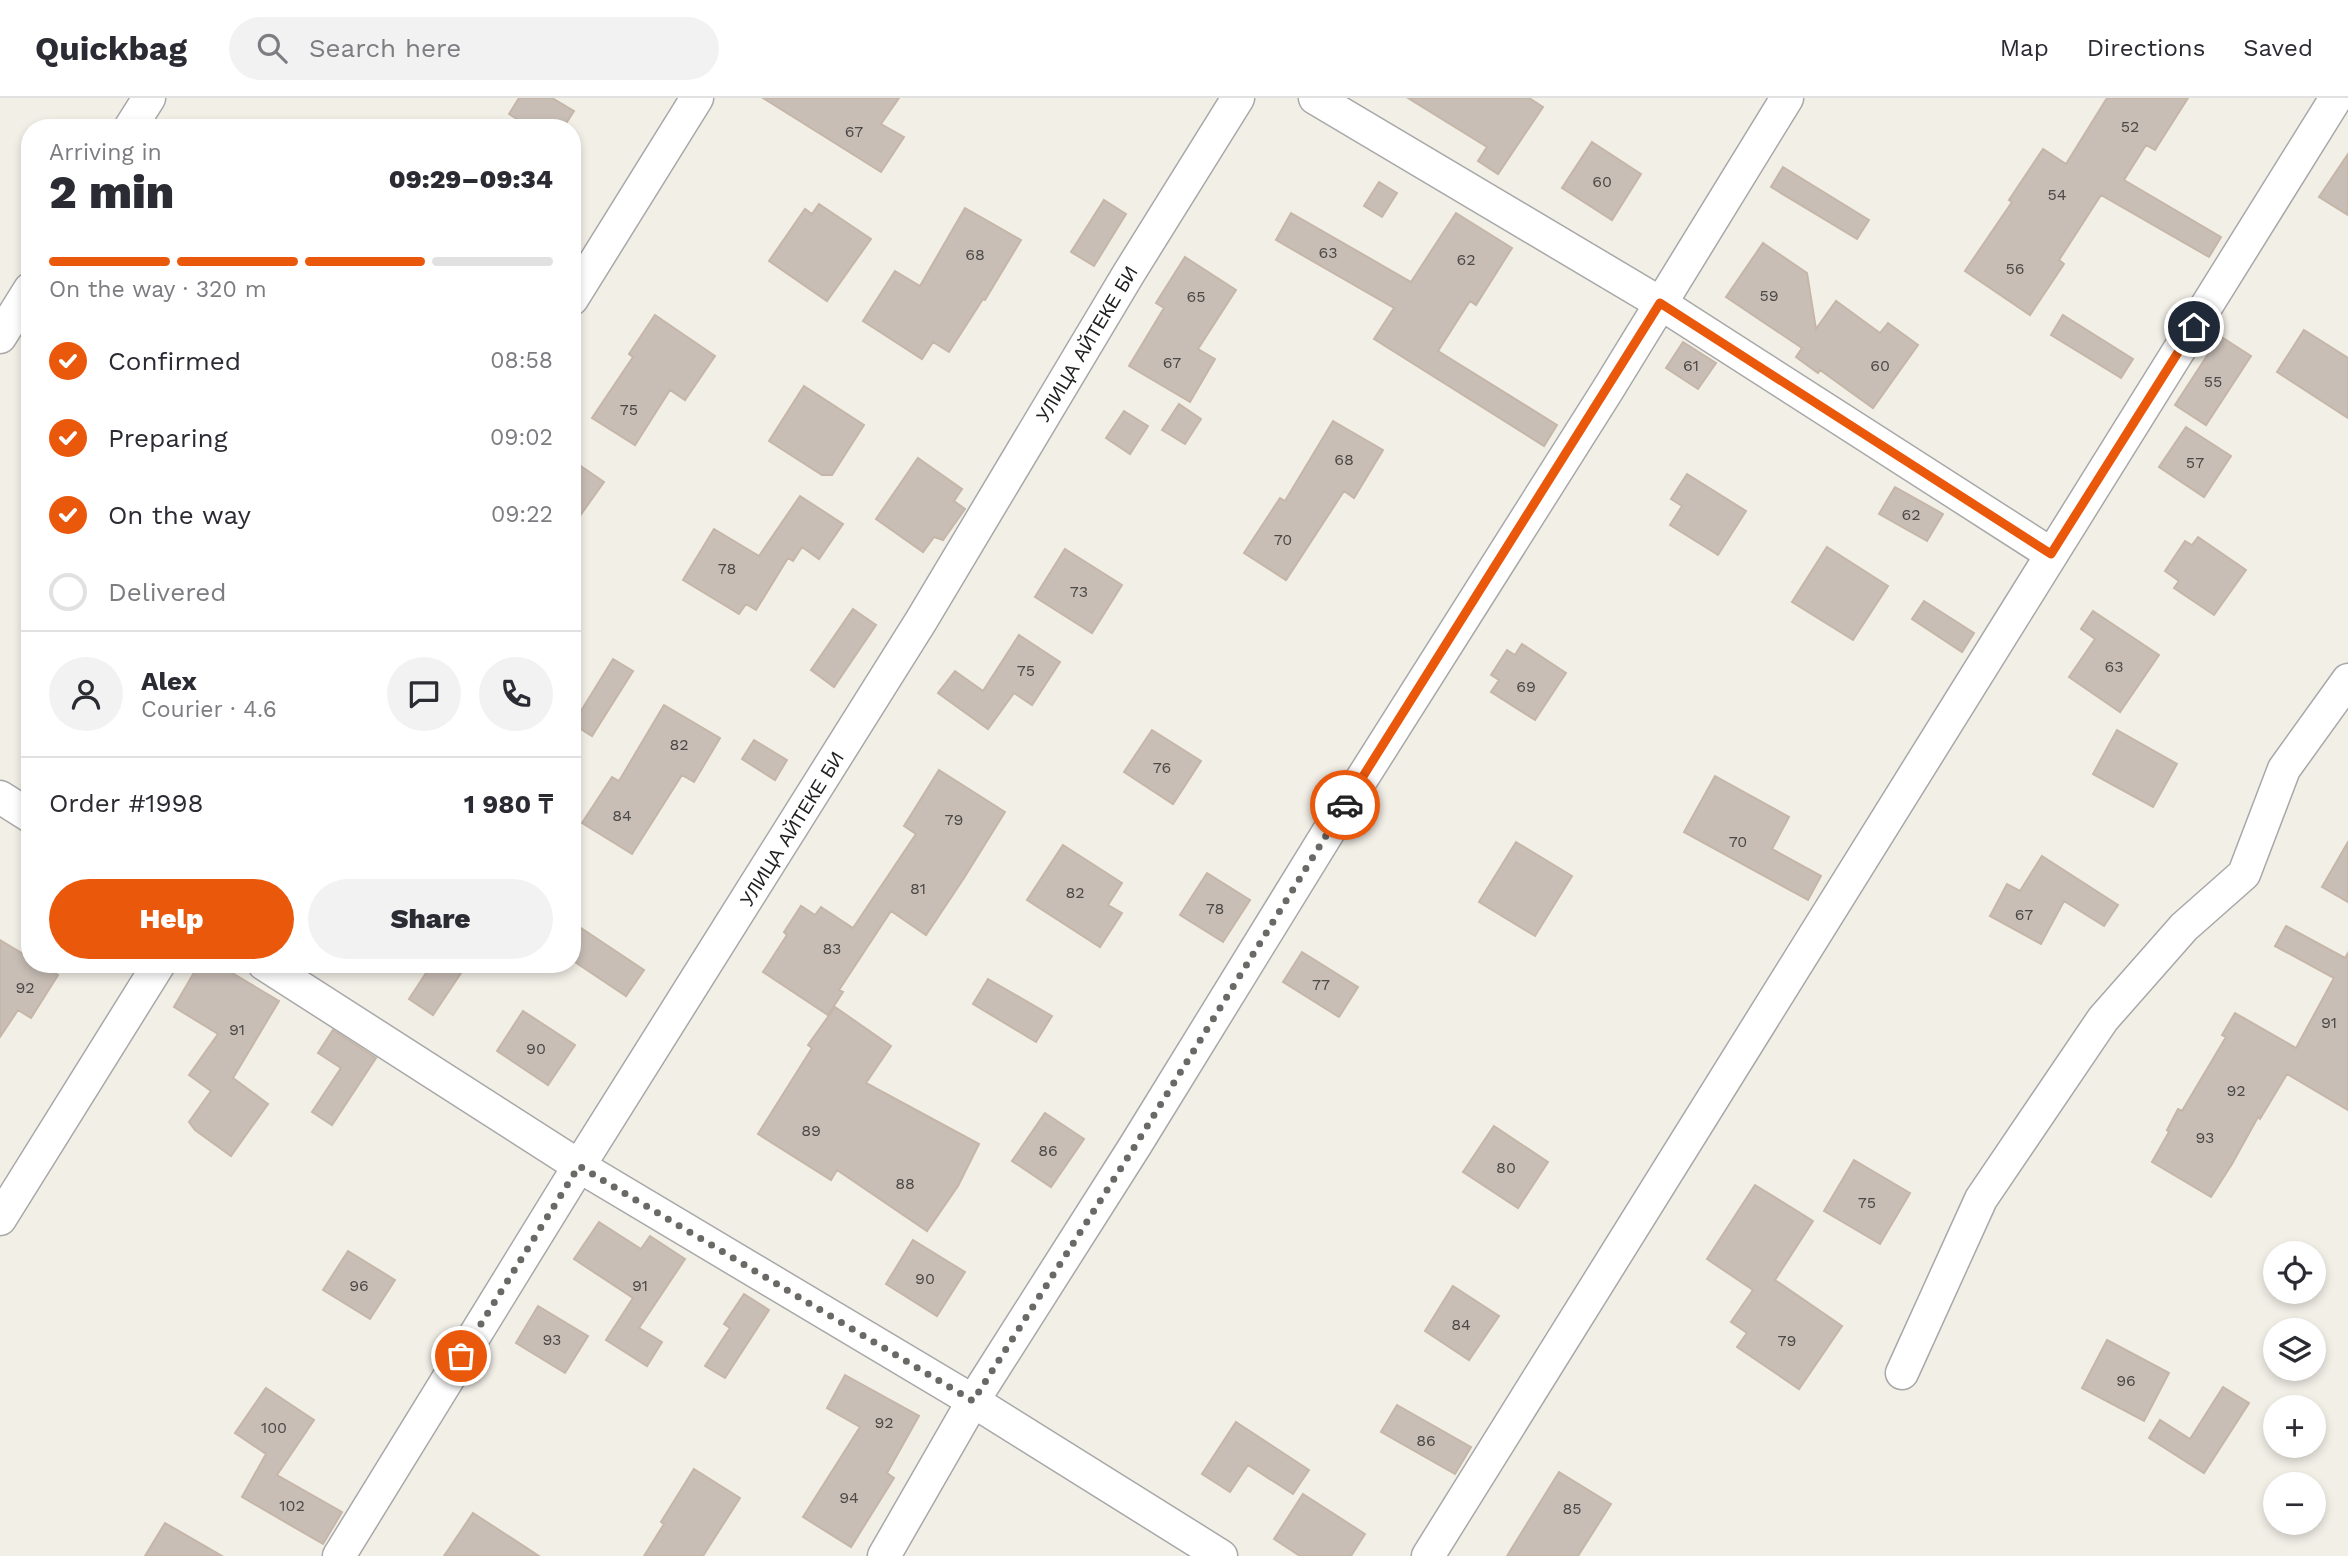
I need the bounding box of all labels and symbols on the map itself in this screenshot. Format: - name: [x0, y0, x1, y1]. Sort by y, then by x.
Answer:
- house number: 52: [2121, 117, 2139, 136]
- house number: 67: [845, 122, 863, 141]
- house number: 60: [1592, 172, 1612, 191]
- house number: 54: [2047, 185, 2067, 204]
- house number: 63: [1318, 243, 1338, 262]
- house number: 68: [965, 245, 985, 264]
- house number: 62: [1456, 250, 1476, 269]
- house number: 56: [2005, 259, 2025, 278]
- street label: УЛИЦА АЙТЕКЕ БИ: [1031, 262, 1143, 426]
- house number: 59: [1759, 286, 1779, 305]
- house number: 65: [1186, 287, 1206, 306]
- pin: [2164, 297, 2224, 357]
- house number: 67: [1163, 353, 1181, 372]
- house number: 61: [1683, 356, 1699, 375]
- house number: 60: [1870, 356, 1890, 375]
- house number: 55: [2204, 372, 2222, 391]
- house number: 75: [620, 400, 638, 419]
- house number: 68: [1334, 450, 1354, 469]
- house number: 57: [2186, 453, 2204, 472]
- house number: 62: [1901, 505, 1921, 524]
- house number: 70: [1274, 530, 1292, 549]
- house number: 78: [718, 559, 736, 578]
- house number: 73: [1070, 582, 1088, 601]
- house number: 63: [2104, 657, 2124, 676]
- house number: 75: [1017, 661, 1035, 680]
- house number: 69: [1516, 677, 1536, 696]
- house number: 82: [669, 735, 689, 754]
- street label: УЛИЦА АЙТЕКЕ БИ: [735, 748, 849, 910]
- house number: 76: [1153, 758, 1171, 777]
- courier: [1310, 770, 1380, 840]
- house number: 84: [612, 806, 632, 825]
- house number: 79: [945, 810, 963, 829]
- house number: 70: [1729, 832, 1747, 851]
- house number: 81: [910, 879, 926, 898]
- house number: 82: [1065, 883, 1085, 902]
- house number: 78: [1206, 899, 1224, 918]
- house number: 67: [2015, 905, 2033, 924]
- house number: 83: [823, 939, 841, 958]
- house number: 77: [1312, 975, 1330, 994]
- house number: 92: [15, 978, 35, 997]
- house number: 91: [2321, 1013, 2337, 1032]
- house number: 91: [229, 1020, 245, 1039]
- house number: 90: [526, 1039, 546, 1058]
- house number: 92: [2226, 1081, 2246, 1100]
- house number: 89: [801, 1121, 821, 1140]
- house number: 93: [2196, 1128, 2214, 1147]
- house number: 86: [1038, 1141, 1058, 1160]
- house number: 80: [1496, 1158, 1516, 1177]
- house number: 88: [895, 1174, 915, 1193]
- house number: 75: [1858, 1193, 1876, 1212]
- house number: 90: [915, 1269, 935, 1288]
- house number: 96: [349, 1276, 369, 1295]
- house number: 91: [632, 1276, 648, 1295]
- house number: 84: [1451, 1315, 1471, 1334]
- pin: [431, 1326, 491, 1386]
- house number: 93: [543, 1330, 561, 1349]
- house number: 79: [1778, 1331, 1796, 1350]
- house number: 96: [2116, 1371, 2136, 1390]
- house number: 92: [874, 1413, 894, 1432]
- house number: 100: [261, 1418, 287, 1437]
- house number: 86: [1416, 1431, 1436, 1450]
- house number: 94: [839, 1488, 859, 1507]
- house number: 102: [279, 1496, 305, 1515]
- house number: 85: [1562, 1499, 1582, 1518]

